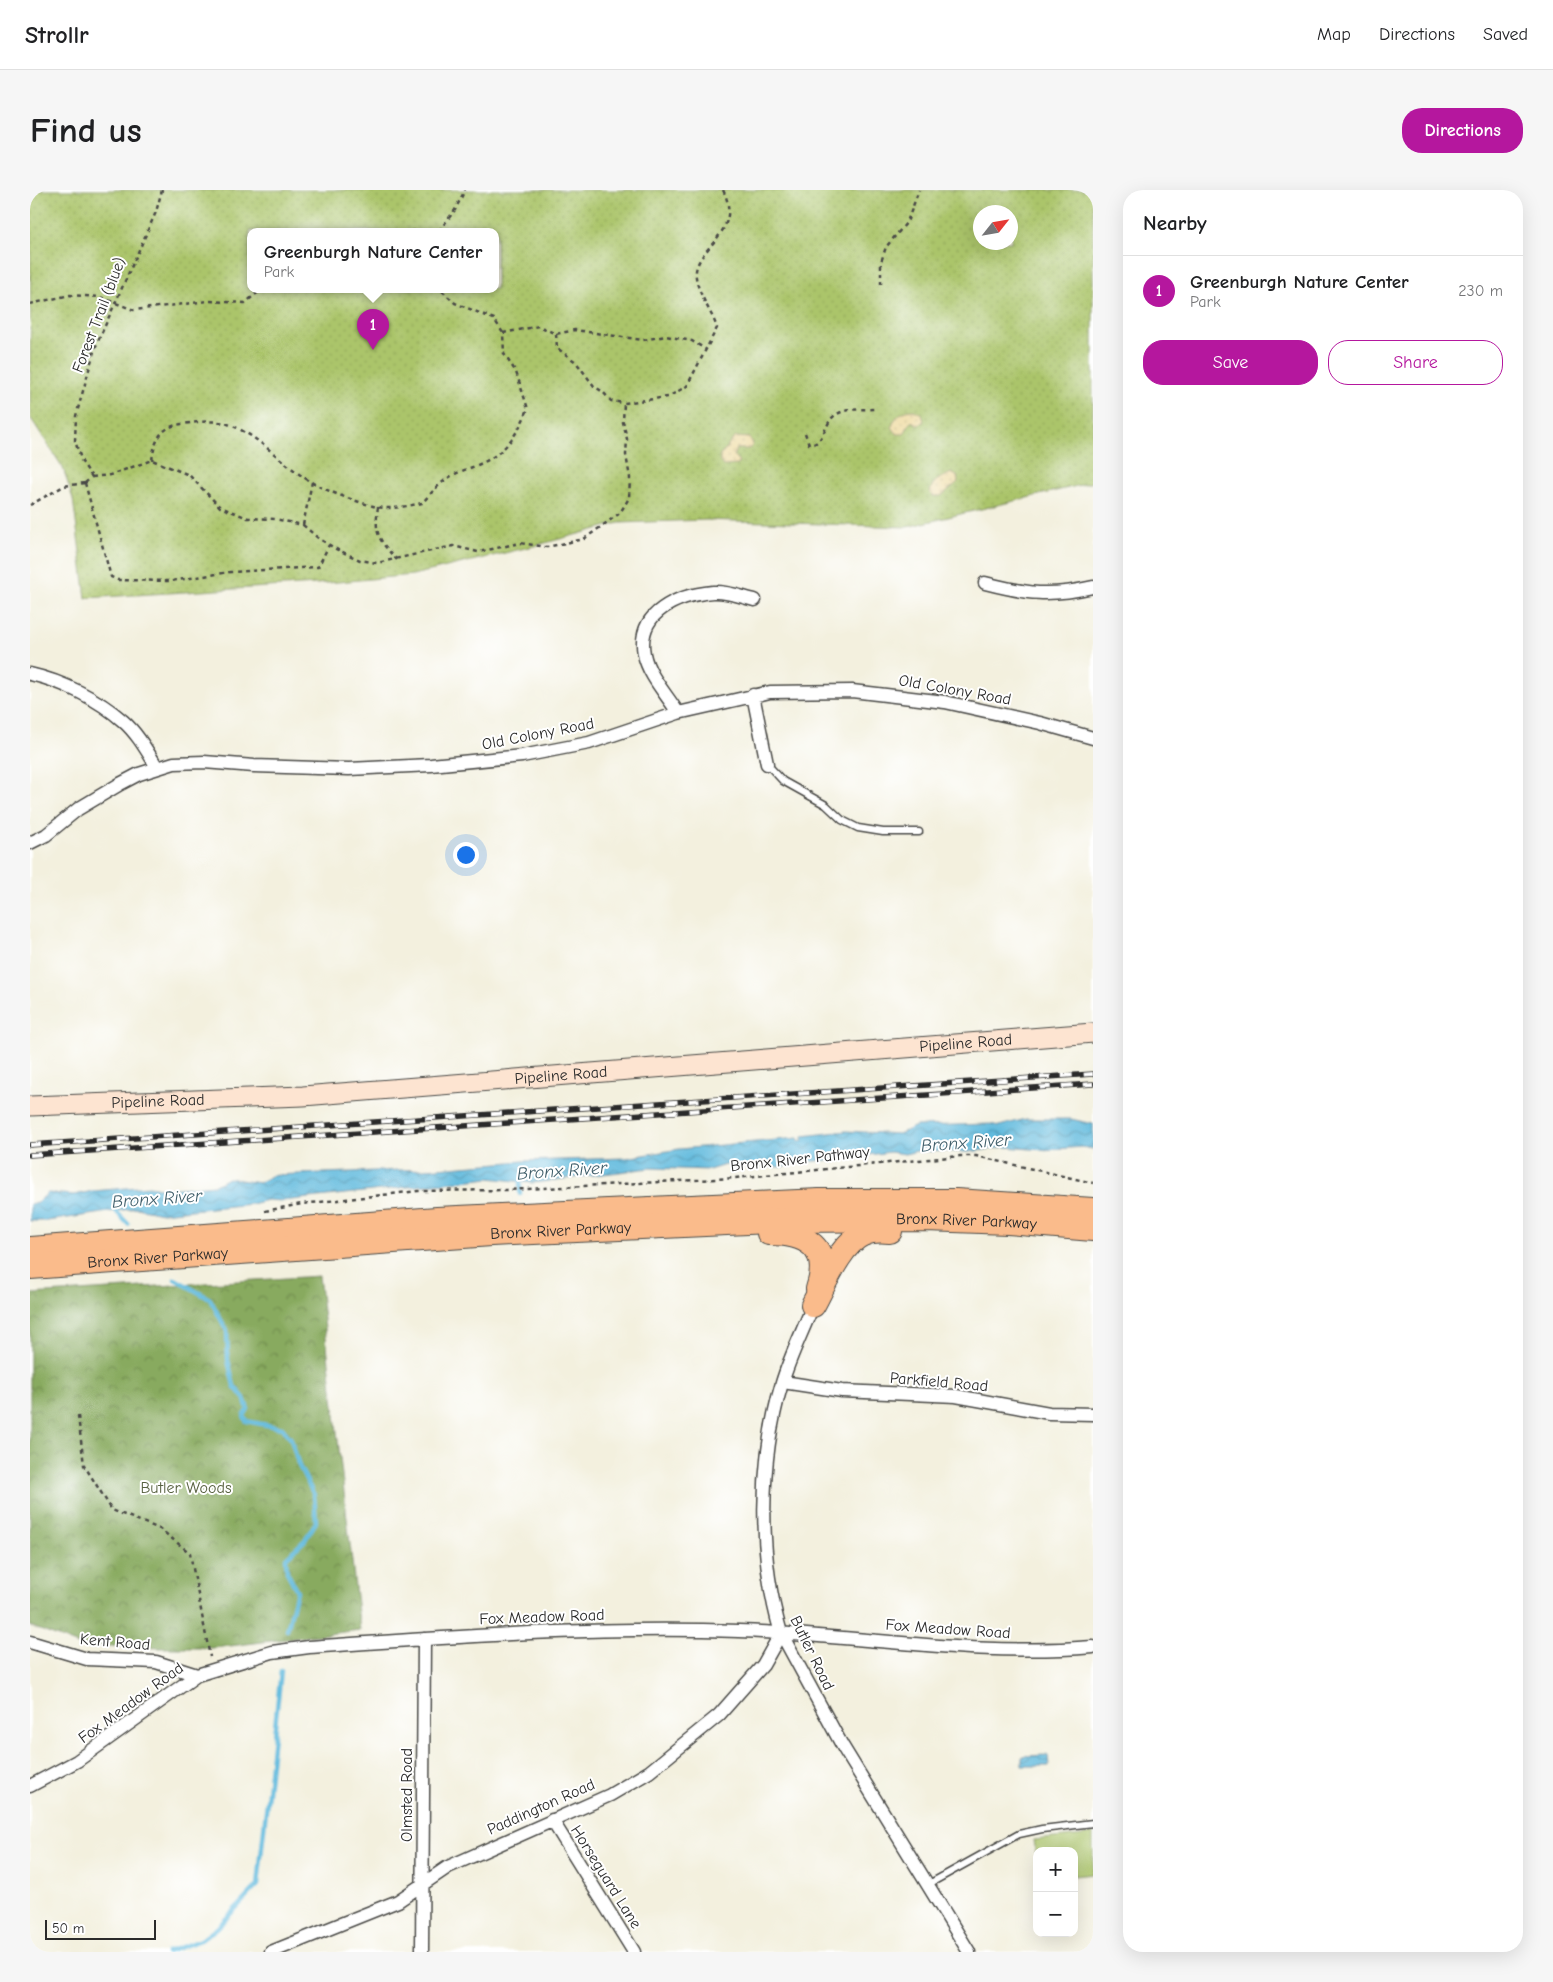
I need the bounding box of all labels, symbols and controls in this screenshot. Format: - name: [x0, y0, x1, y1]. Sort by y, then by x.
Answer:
- text: Strollr: [25, 21, 89, 49]
- text: Map: [1317, 24, 1351, 45]
- text: Directions: [1379, 24, 1455, 45]
- text: Saved: [1483, 24, 1528, 45]
- button: Directions: [1402, 108, 1523, 153]
- text: Find us: [30, 110, 142, 151]
- north arrow: [973, 205, 1018, 250]
- text: Nearby: [1143, 211, 1207, 235]
- popup: [247, 228, 499, 293]
- text: Greenburgh Nature Center: [264, 241, 482, 263]
- street label: Forest Trail (blue): [69, 255, 129, 375]
- text: Park: [264, 263, 294, 281]
- text: Greenburgh Nature Center: [1190, 271, 1409, 293]
- text: 1: [1156, 282, 1162, 300]
- text: 230 m: [1458, 282, 1503, 300]
- text: Park: [1190, 293, 1221, 311]
- pin: 1: [357, 309, 389, 350]
- button: Save: [1143, 340, 1318, 385]
- button: Share: [1328, 340, 1503, 385]
- street label: Old Colony Road: [897, 671, 1013, 709]
- street label: Old Colony Road: [480, 714, 596, 754]
- your location: [453, 842, 479, 868]
- street label: Pipeline Road: [919, 1030, 1013, 1056]
- street label: Pipeline Road: [514, 1063, 608, 1088]
- street label: Pipeline Road: [111, 1091, 205, 1112]
- water label: Bronx River: [920, 1129, 1013, 1157]
- street label: Bronx River Pathway: [730, 1143, 871, 1175]
- water label: Bronx River: [516, 1157, 609, 1185]
- water label: Bronx River: [111, 1185, 204, 1213]
- street label: Bronx River Parkway: [896, 1210, 1038, 1233]
- street label: Bronx River Parkway: [490, 1218, 632, 1243]
- street label: Bronx River Parkway: [87, 1244, 229, 1272]
- street label: Parkfield Road: [889, 1369, 989, 1395]
- park label: Butler Woods: [140, 1479, 232, 1497]
- street label: Fox Meadow Road: [479, 1606, 605, 1628]
- street label: Butler Road: [786, 1613, 838, 1693]
- street label: Fox Meadow Road: [885, 1616, 1011, 1642]
- street label: Kent Road: [79, 1630, 151, 1654]
- street label: Fox Meadow Road: [75, 1659, 187, 1747]
- street label: Olmsted Road: [398, 1748, 416, 1842]
- street label: Paddington Road: [484, 1775, 598, 1839]
- street label: Horseguard Lane: [567, 1822, 645, 1932]
- map controls: [1033, 1847, 1078, 1937]
- button: +: [1033, 1847, 1078, 1892]
- button: −: [1033, 1892, 1078, 1937]
- scale bar: [45, 1917, 156, 1940]
- text: 50 m: [52, 1920, 84, 1937]

